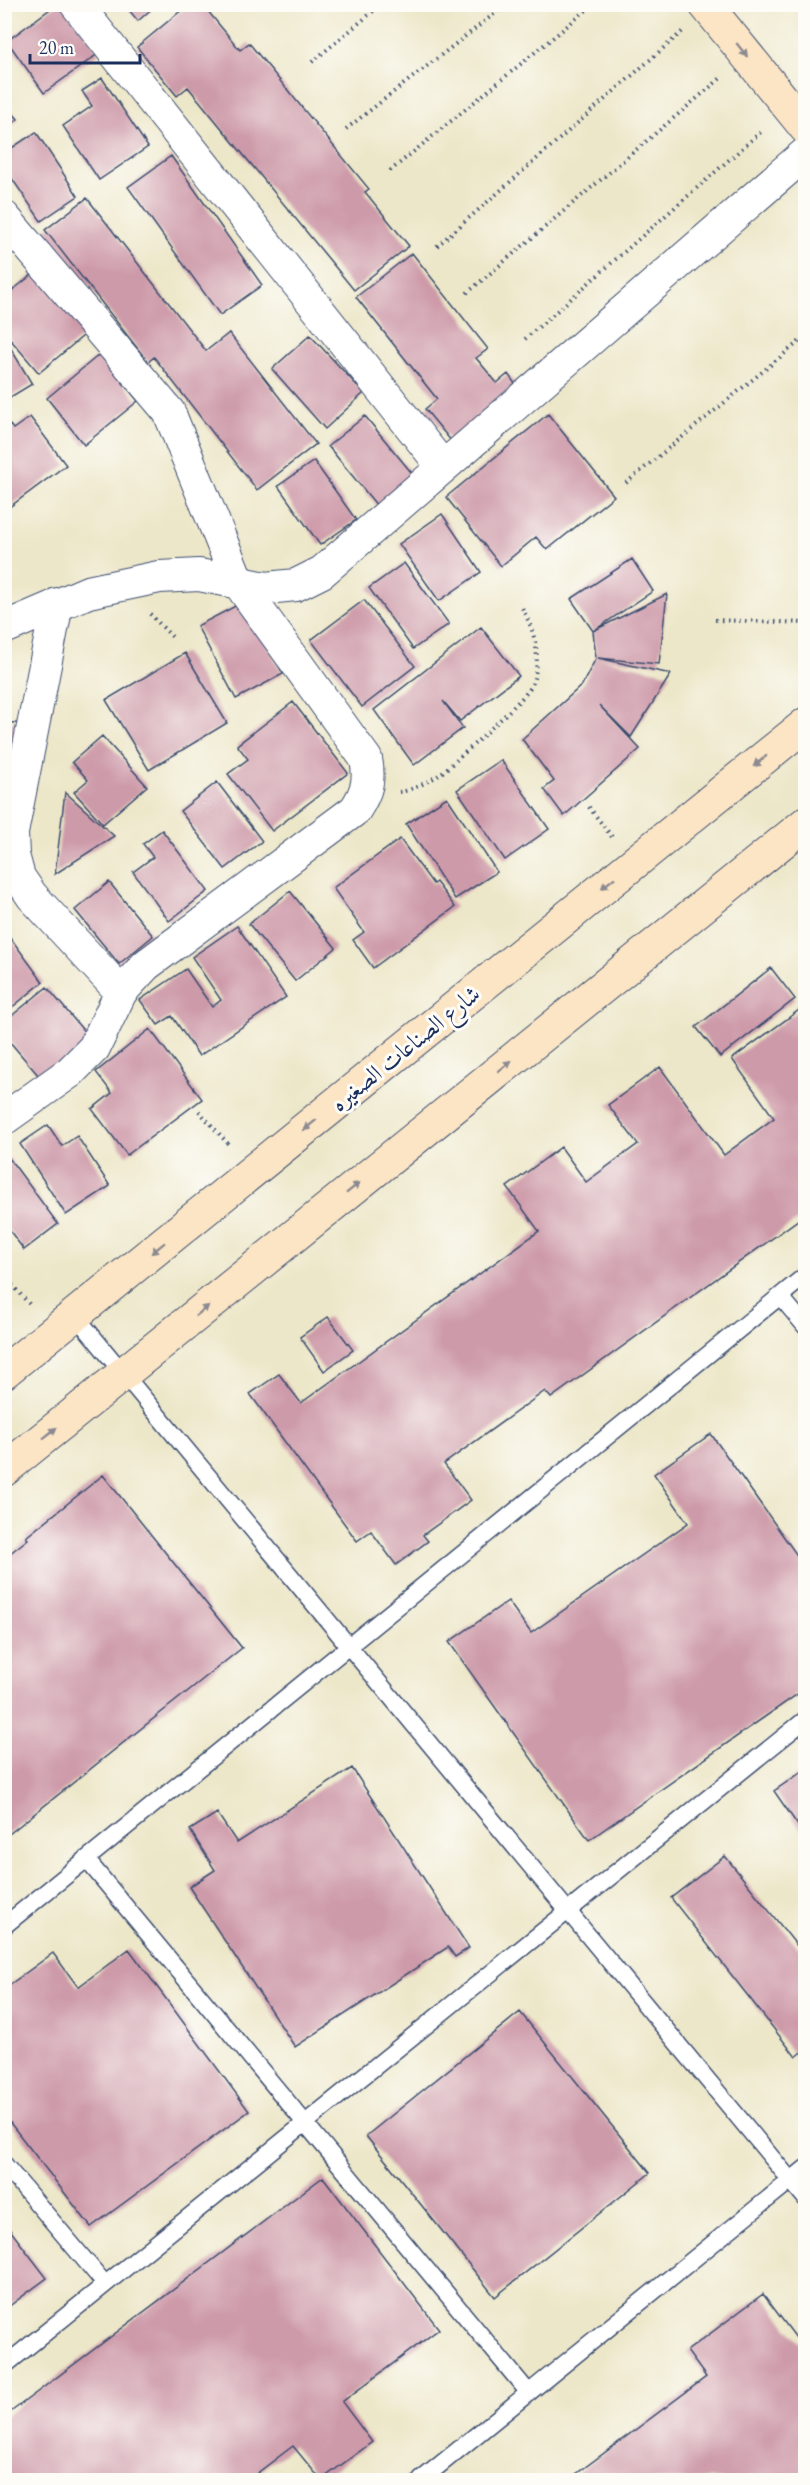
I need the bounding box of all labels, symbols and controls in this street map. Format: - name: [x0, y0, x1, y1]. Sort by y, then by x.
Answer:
- scale bar: [30, 27, 140, 65]
- text: 20 m: [39, 36, 74, 59]
- one-way arrow: [736, 42, 749, 58]
- one-way arrow: [752, 754, 768, 767]
- one-way arrow: [600, 877, 616, 890]
- street label: شارع الصناعات الصغيره: [324, 978, 489, 1122]
- one-way arrow: [497, 1059, 513, 1072]
- one-way arrow: [303, 1118, 318, 1131]
- one-way arrow: [346, 1182, 361, 1195]
- one-way arrow: [150, 1241, 166, 1254]
- one-way arrow: [194, 1304, 210, 1317]
- one-way arrow: [42, 1427, 57, 1440]

